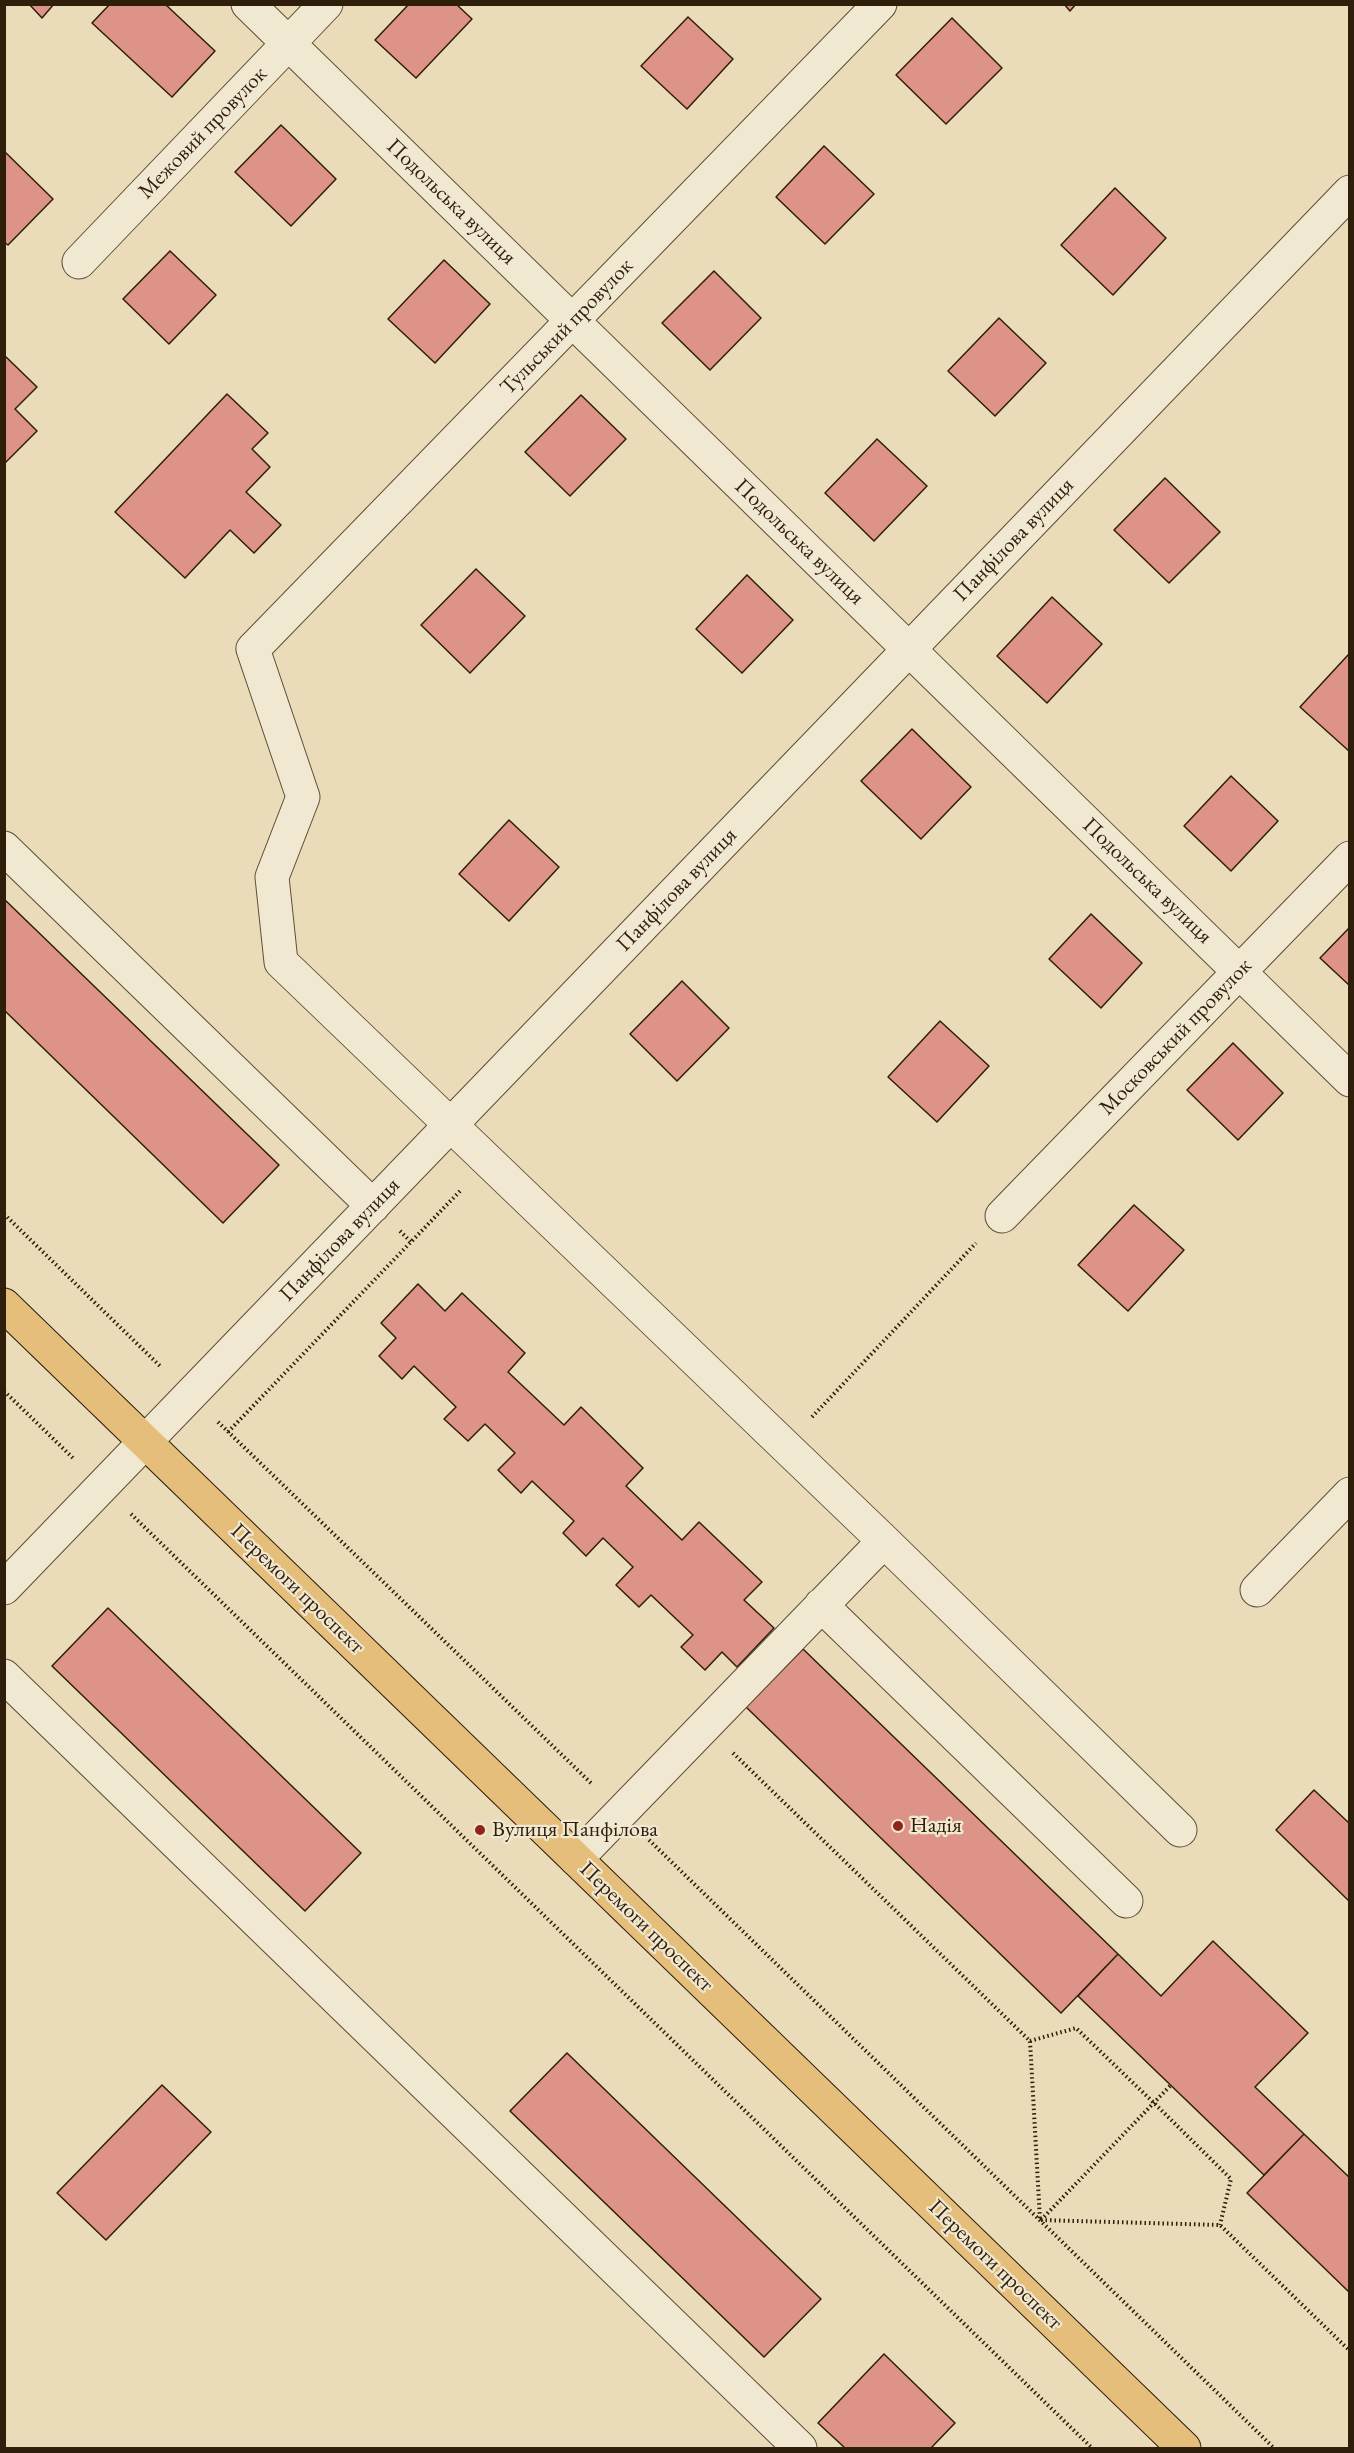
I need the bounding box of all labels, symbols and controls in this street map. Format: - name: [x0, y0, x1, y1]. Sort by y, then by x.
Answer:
- street label: Межовий провулок: [133, 61, 273, 205]
- street label: Подольська вулиця: [381, 133, 521, 271]
- street label: Тульський провулок: [495, 253, 639, 401]
- street label: Подольська вулиця: [729, 473, 869, 611]
- street label: Панфілова вулиця: [948, 473, 1080, 607]
- street label: Подольська вулиця: [1077, 812, 1217, 950]
- street label: Панфілова вулиця: [611, 823, 743, 957]
- street label: Московський провулок: [1094, 953, 1258, 1121]
- street label: Панфілова вулиця: [274, 1173, 406, 1307]
- street label: Перемоги проспект: [224, 1518, 370, 1660]
- place label: Надiя: [910, 1813, 962, 1839]
- place label: Вулиця Панфілова: [492, 1817, 658, 1843]
- marker: Надiя: [891, 1819, 905, 1833]
- marker: Вулиця Панфілова: [473, 1823, 487, 1837]
- street label: Перемоги проспект: [573, 1856, 719, 1998]
- street label: Перемоги проспект: [922, 2194, 1068, 2336]

